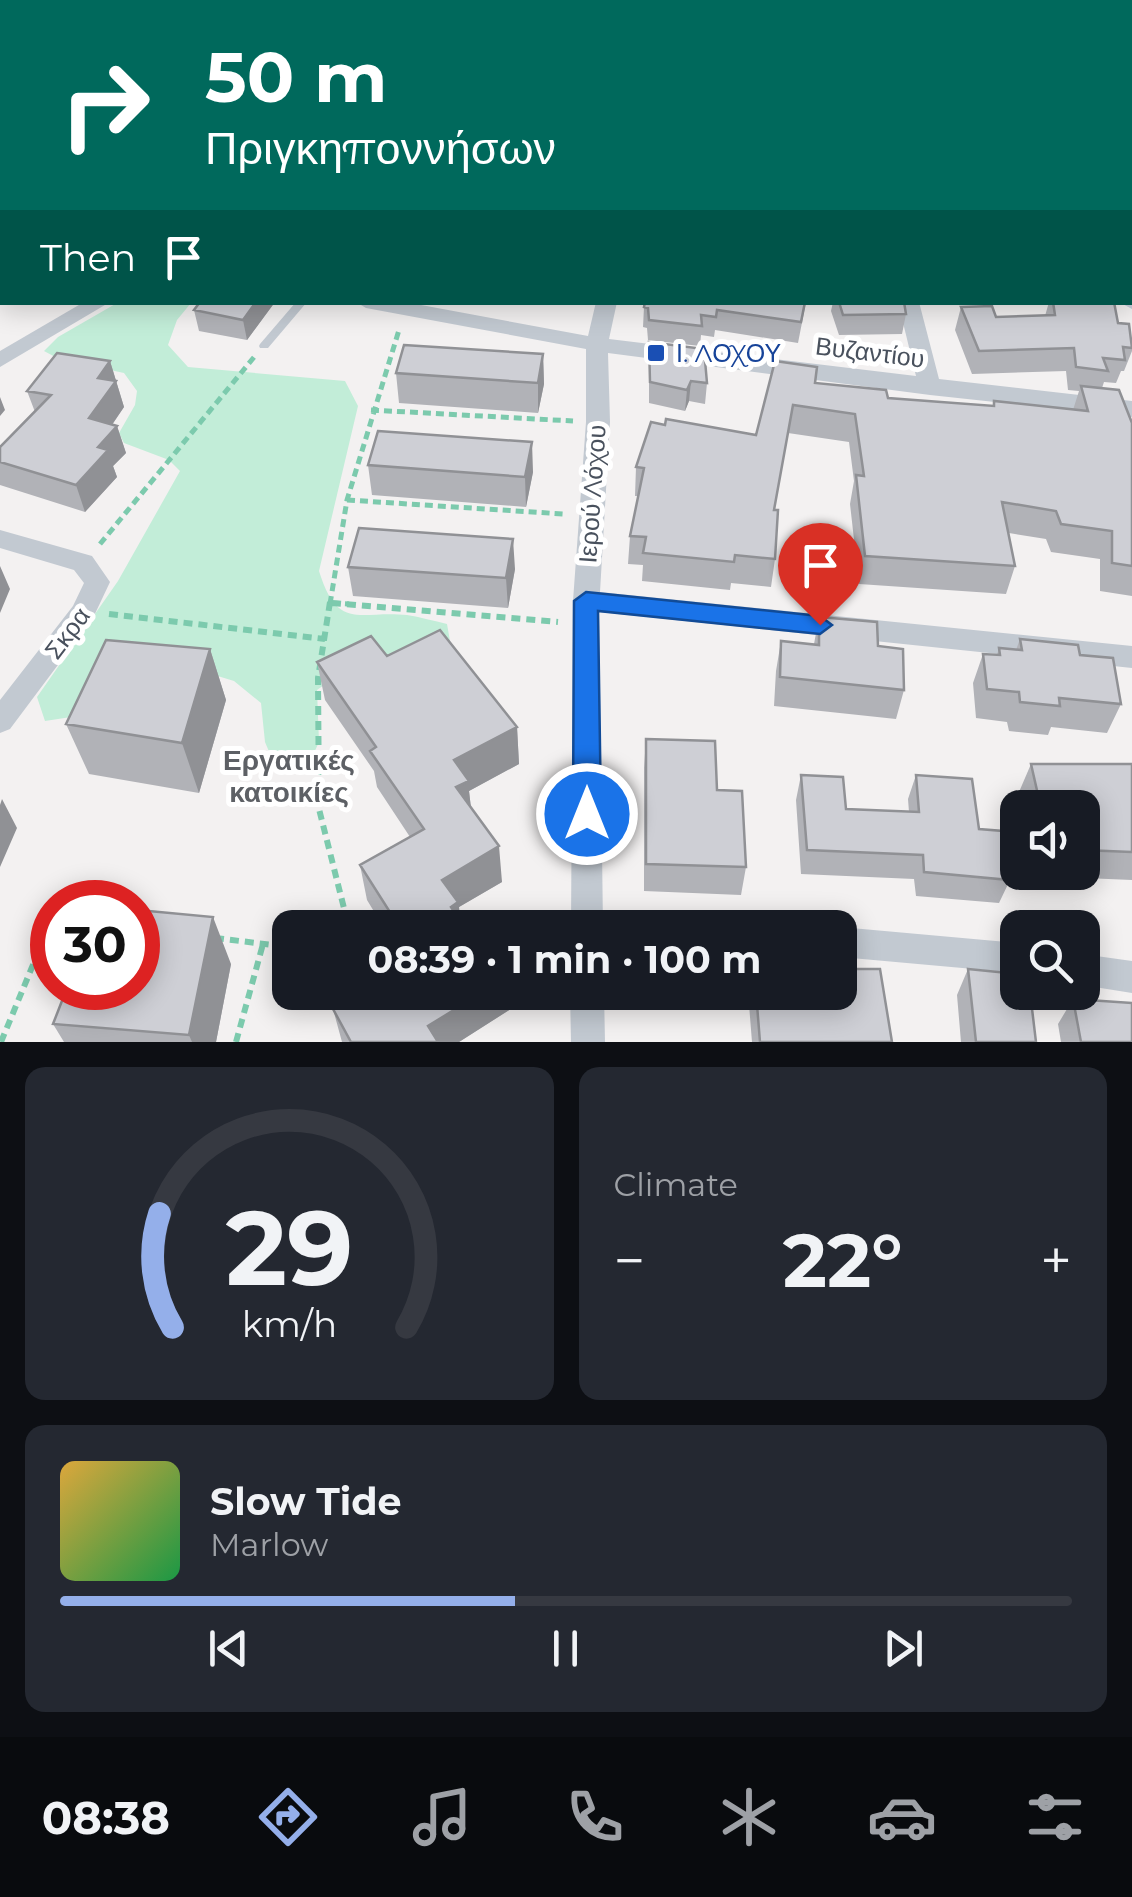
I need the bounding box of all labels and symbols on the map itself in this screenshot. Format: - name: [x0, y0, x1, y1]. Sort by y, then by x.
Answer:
- street label: Βυζαντίου: [814, 330, 926, 374]
- place label: Ι. ΛΟΧΟΥ: [676, 338, 781, 368]
- marker: Ι. ΛΟΧΟΥ: [645, 342, 667, 364]
- street label: Ιερού Λόχου: [572, 424, 612, 564]
- pin: [778, 523, 863, 626]
- street label: Σκρα: [38, 601, 96, 665]
- district label: Εργατικές κατοικίες: [223, 743, 355, 809]
- position arrow: [535, 762, 639, 866]
- speed limit sign: 30: [30, 880, 160, 1010]

